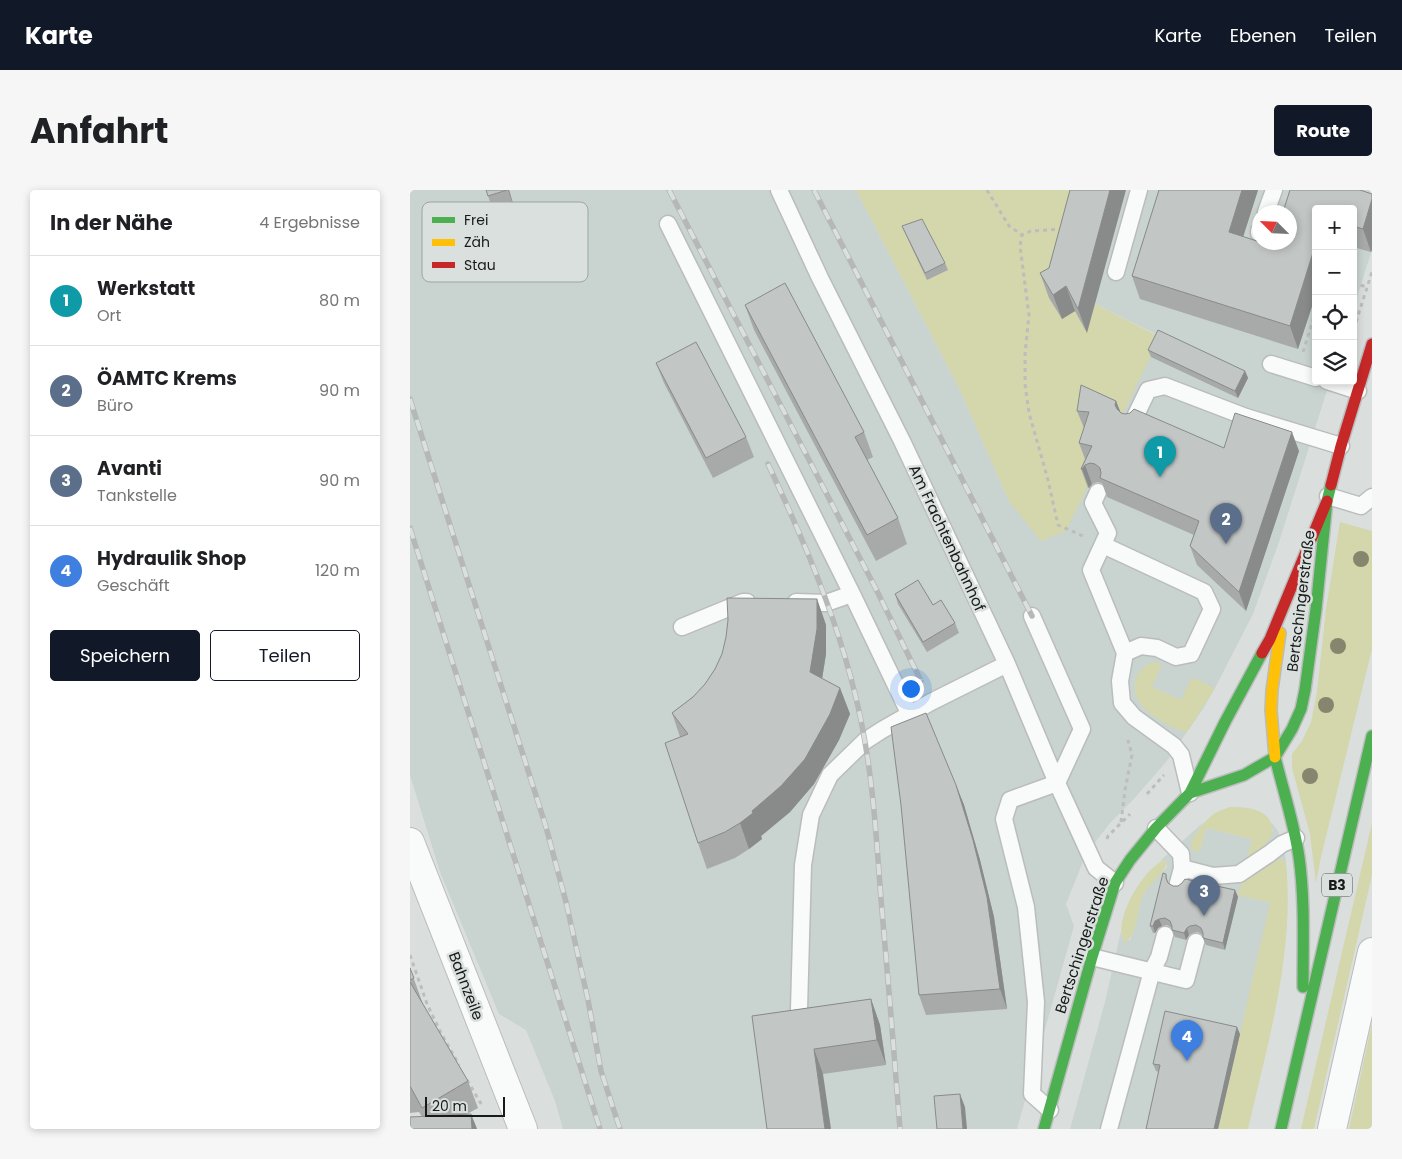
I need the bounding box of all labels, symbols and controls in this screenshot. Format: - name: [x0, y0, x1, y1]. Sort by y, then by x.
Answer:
- text: Karte: [25, 19, 93, 52]
- text: Karte: [1154, 23, 1202, 48]
- text: Ebenen: [1230, 23, 1297, 48]
- text: Teilen: [1325, 23, 1377, 48]
- button: Route: [1274, 105, 1372, 156]
- text: Anfahrt: [30, 106, 169, 155]
- legend: [422, 202, 588, 282]
- north arrow: [1252, 205, 1297, 250]
- map controls: [1312, 205, 1357, 385]
- button: +: [1312, 205, 1357, 250]
- text: In der Nähe: [50, 208, 173, 237]
- text: Frei: [464, 210, 488, 230]
- text: 4 Ergebnisse: [259, 211, 360, 234]
- text: Zäh: [464, 232, 490, 252]
- button: −: [1312, 250, 1357, 295]
- text: Stau: [464, 255, 496, 275]
- text: Werkstatt: [97, 275, 195, 302]
- text: 1: [63, 289, 69, 312]
- text: 80 m: [319, 289, 360, 312]
- button: locate: [1312, 295, 1357, 340]
- text: Ort: [97, 304, 121, 327]
- button: layers: [1312, 340, 1357, 385]
- text: ÖAMTC Krems: [97, 365, 237, 392]
- text: 2: [61, 379, 71, 402]
- text: 90 m: [319, 379, 360, 402]
- text: Büro: [97, 394, 133, 417]
- pin: 1: [1144, 436, 1176, 477]
- text: Avanti: [97, 455, 162, 482]
- street label: Am Frachtenbahnhof: [904, 461, 991, 615]
- text: 3: [61, 469, 71, 492]
- text: 90 m: [319, 469, 360, 492]
- text: Tankstelle: [97, 484, 177, 507]
- pin: 2: [1210, 503, 1242, 544]
- street label: Bertschingerstraße: [1281, 529, 1320, 673]
- text: Hydraulik Shop: [97, 545, 246, 572]
- text: 4: [61, 559, 71, 582]
- text: 120 m: [315, 559, 360, 582]
- text: Geschäft: [97, 574, 170, 597]
- button: Speichern: [50, 630, 200, 681]
- button: Teilen: [210, 630, 360, 681]
- your location: [898, 676, 924, 702]
- street label: Bertschingerstraße: [1049, 874, 1114, 1016]
- road number: B3: [1322, 874, 1352, 896]
- pin: 3: [1188, 875, 1220, 916]
- street label: Bahnzeile: [444, 949, 489, 1023]
- pin: 4: [1171, 1020, 1203, 1061]
- scale bar: [425, 1094, 505, 1117]
- text: 20 m: [432, 1096, 467, 1116]

